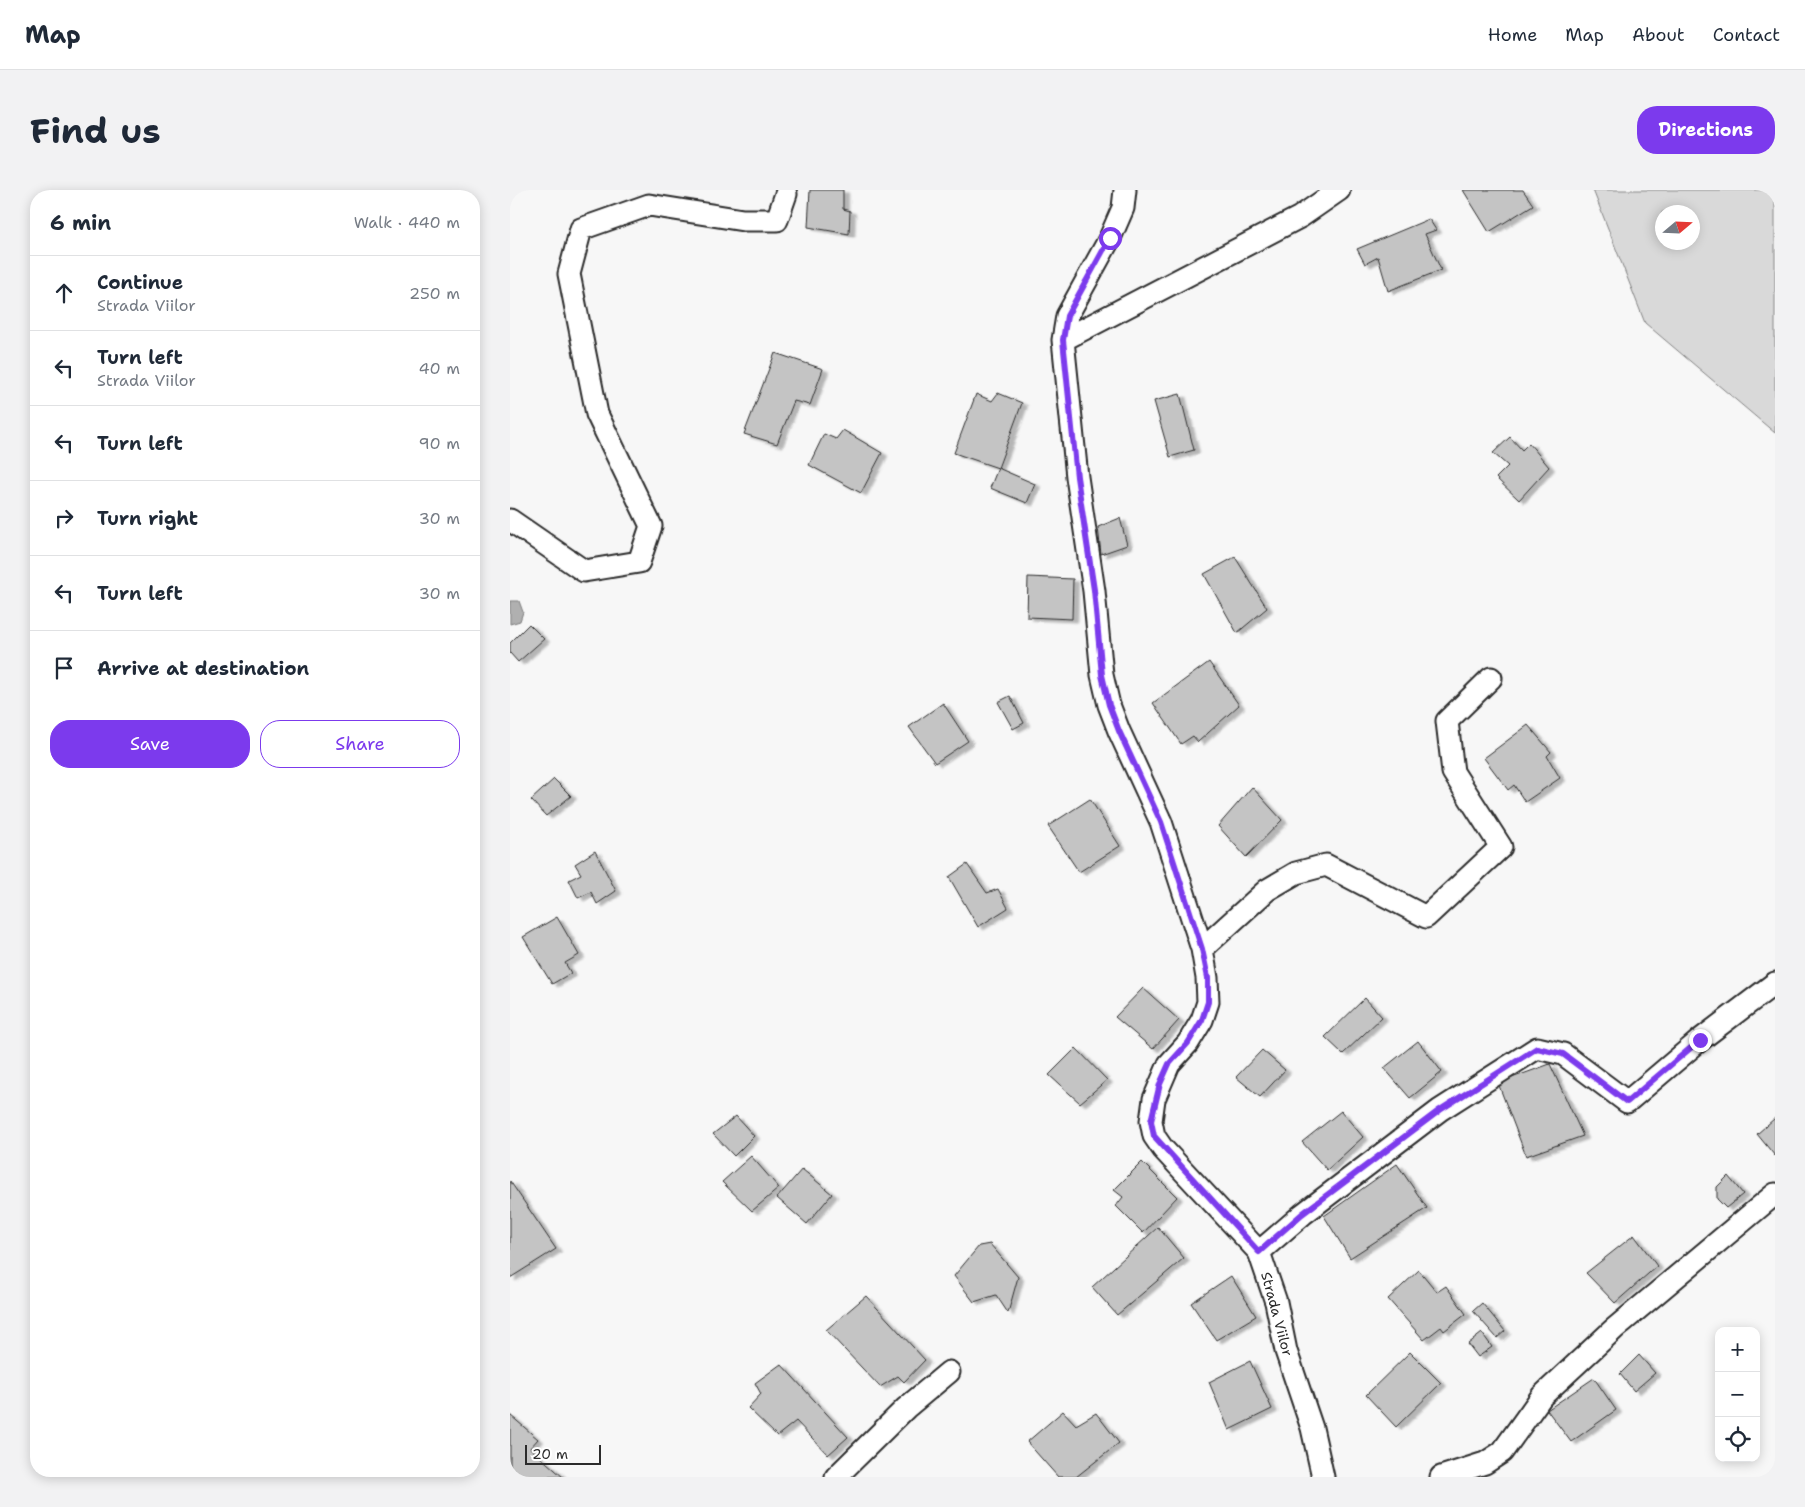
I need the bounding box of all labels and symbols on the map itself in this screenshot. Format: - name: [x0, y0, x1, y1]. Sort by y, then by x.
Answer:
- north arrow: [1655, 205, 1700, 250]
- route start: [1099, 227, 1122, 250]
- route end: [1689, 1029, 1712, 1052]
- street label: Strada Viilor: [1257, 1270, 1297, 1358]
- scale bar: [525, 1442, 601, 1465]

